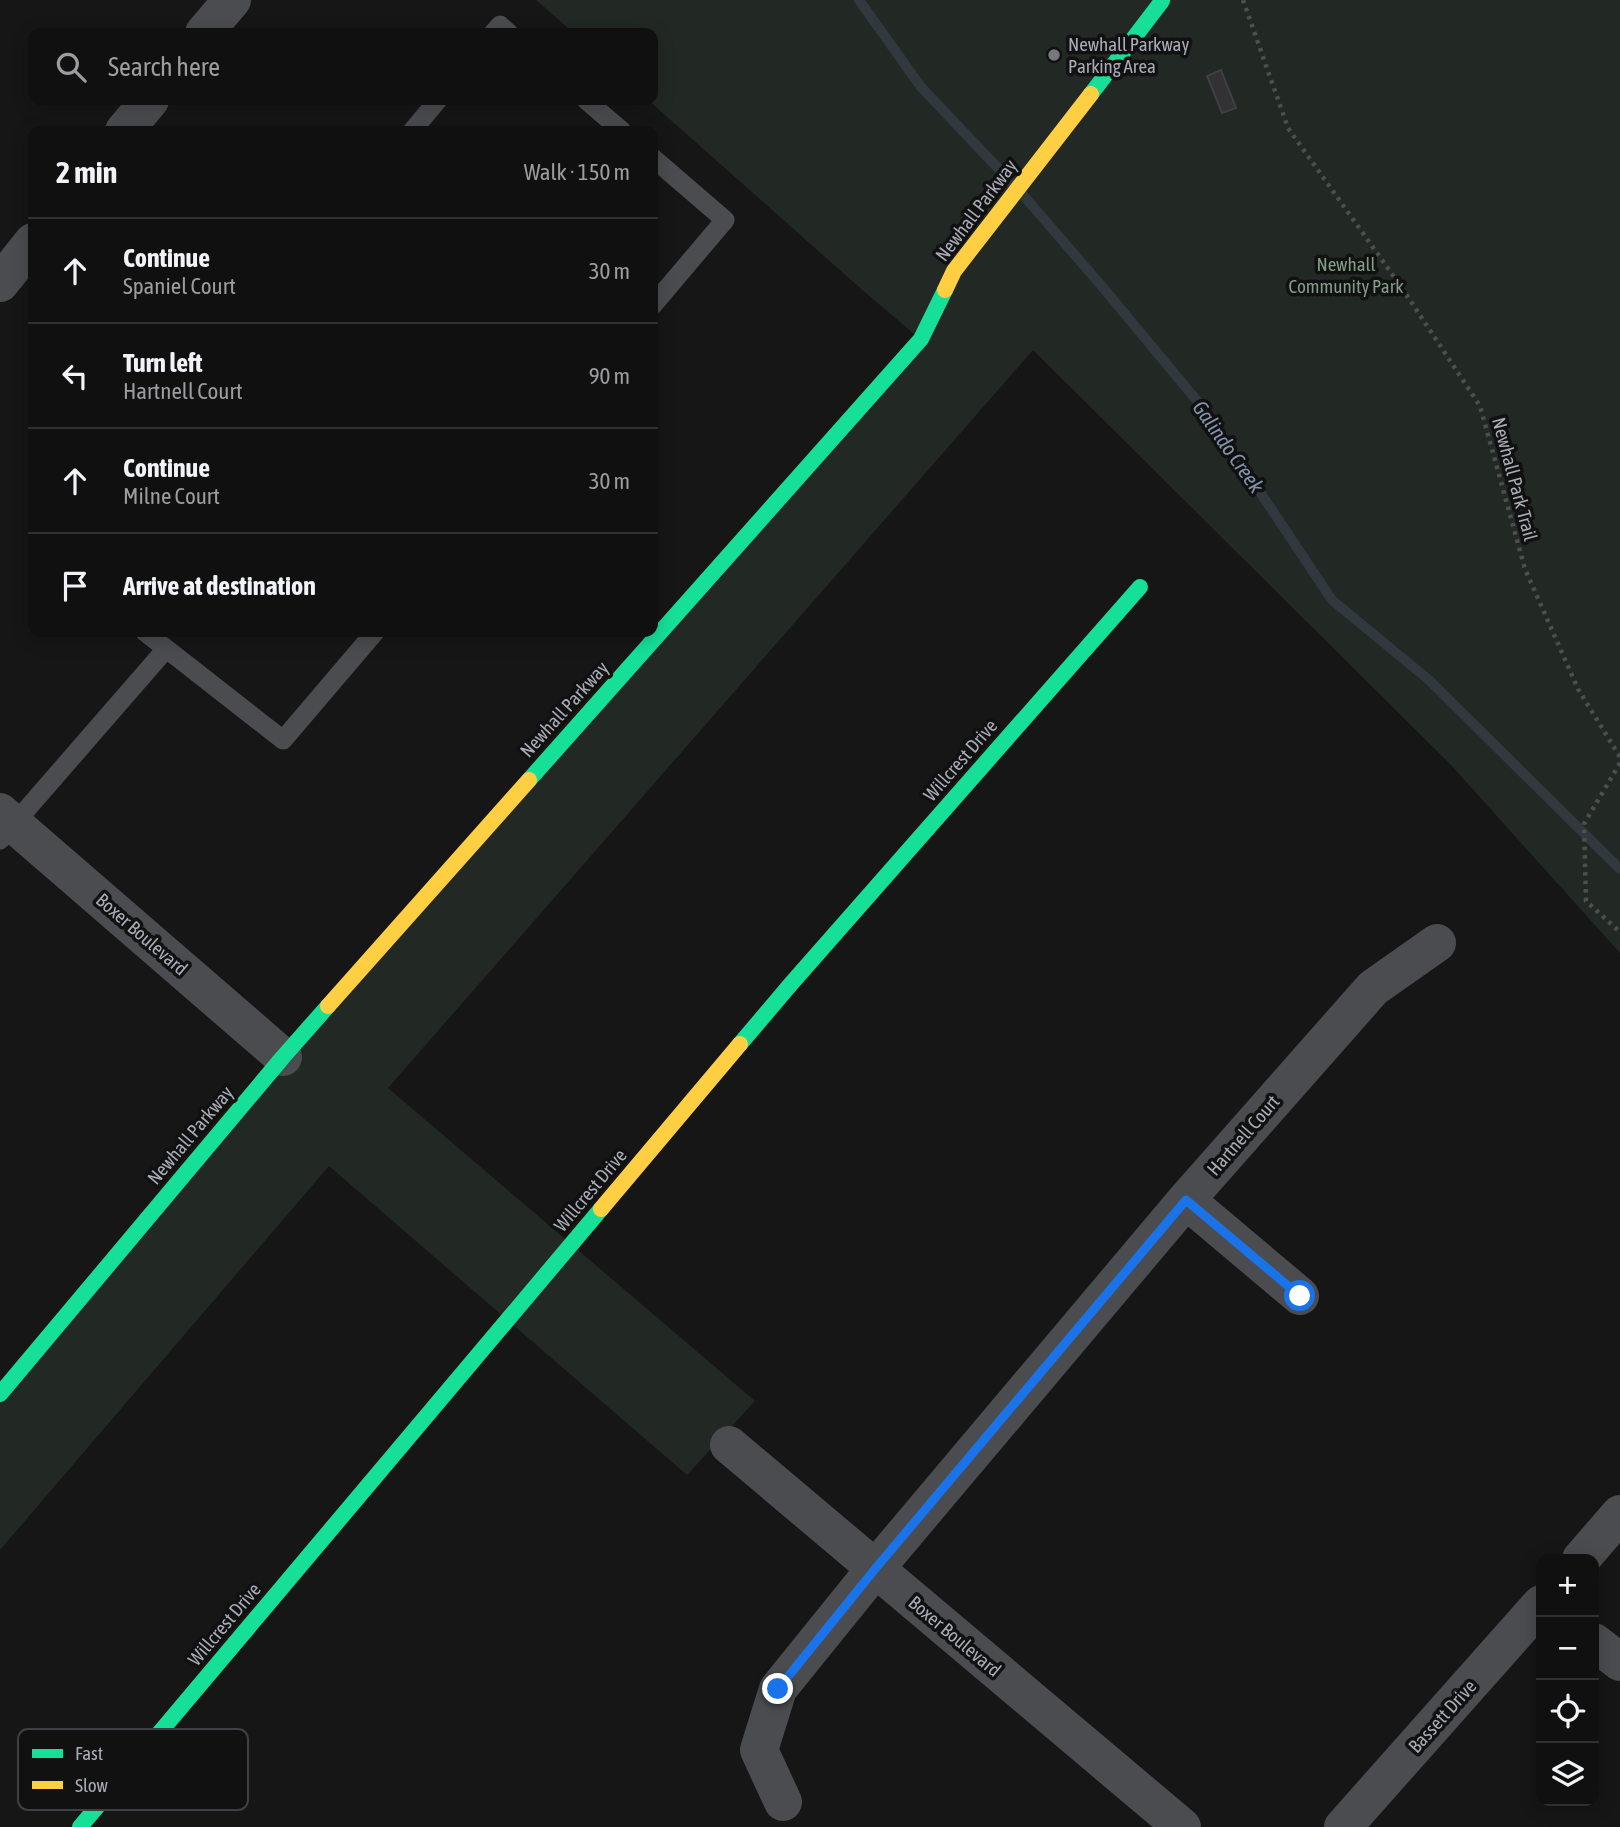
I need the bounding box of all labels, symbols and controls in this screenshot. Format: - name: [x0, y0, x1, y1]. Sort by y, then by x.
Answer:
- search box: [28, 28, 658, 105]
- place label: Newhall Parkway Parking Area: [1068, 33, 1189, 77]
- marker: Newhall Parkway Parking Area: [1046, 47, 1062, 63]
- icon: search: [52, 48, 90, 86]
- text: Search here: [108, 52, 220, 82]
- text: 2 min: [56, 155, 117, 189]
- street label: Newhall Parkway: [931, 155, 1021, 265]
- text: Walk · 150 m: [524, 159, 630, 185]
- text: Continue: [123, 243, 210, 273]
- icon: ahead: [56, 252, 94, 290]
- park label: Newhall Community Park: [1288, 253, 1404, 297]
- text: 30 m: [589, 258, 630, 284]
- text: Spaniel Court: [123, 273, 236, 299]
- text: Turn left: [123, 348, 203, 378]
- icon: left: [56, 357, 94, 395]
- text: 90 m: [589, 363, 630, 389]
- text: Hartnell Court: [123, 378, 243, 404]
- water label: Galindo Creek: [1188, 396, 1270, 498]
- street label: Newhall Park Trail: [1488, 415, 1542, 543]
- text: Continue: [123, 453, 210, 483]
- icon: ahead: [56, 462, 94, 500]
- text: 30 m: [589, 468, 630, 494]
- text: Milne Court: [123, 483, 220, 509]
- icon: arrive: [56, 567, 94, 605]
- text: Arrive at destination: [123, 571, 316, 601]
- street label: Newhall Parkway: [515, 656, 613, 761]
- street label: Willcrest Drive: [919, 715, 1001, 805]
- street label: Boxer Boulevard: [92, 888, 192, 980]
- street label: Newhall Parkway: [143, 1081, 238, 1189]
- street label: Hartnell Court: [1202, 1090, 1284, 1180]
- street label: Willcrest Drive: [549, 1144, 631, 1236]
- route start: [1284, 1280, 1315, 1311]
- map controls: [1536, 1554, 1599, 1806]
- button: +: [1536, 1554, 1599, 1617]
- street label: Willcrest Drive: [183, 1578, 265, 1670]
- street label: Boxer Boulevard: [904, 1591, 1006, 1681]
- button: −: [1536, 1617, 1599, 1680]
- route end: [762, 1673, 793, 1704]
- street label: Bassett Drive: [1404, 1675, 1480, 1757]
- button: locate: [1536, 1680, 1599, 1743]
- legend: [18, 1729, 248, 1810]
- text: Fast: [75, 1742, 103, 1764]
- button: layers: [1536, 1743, 1599, 1806]
- text: Slow: [75, 1774, 109, 1796]

